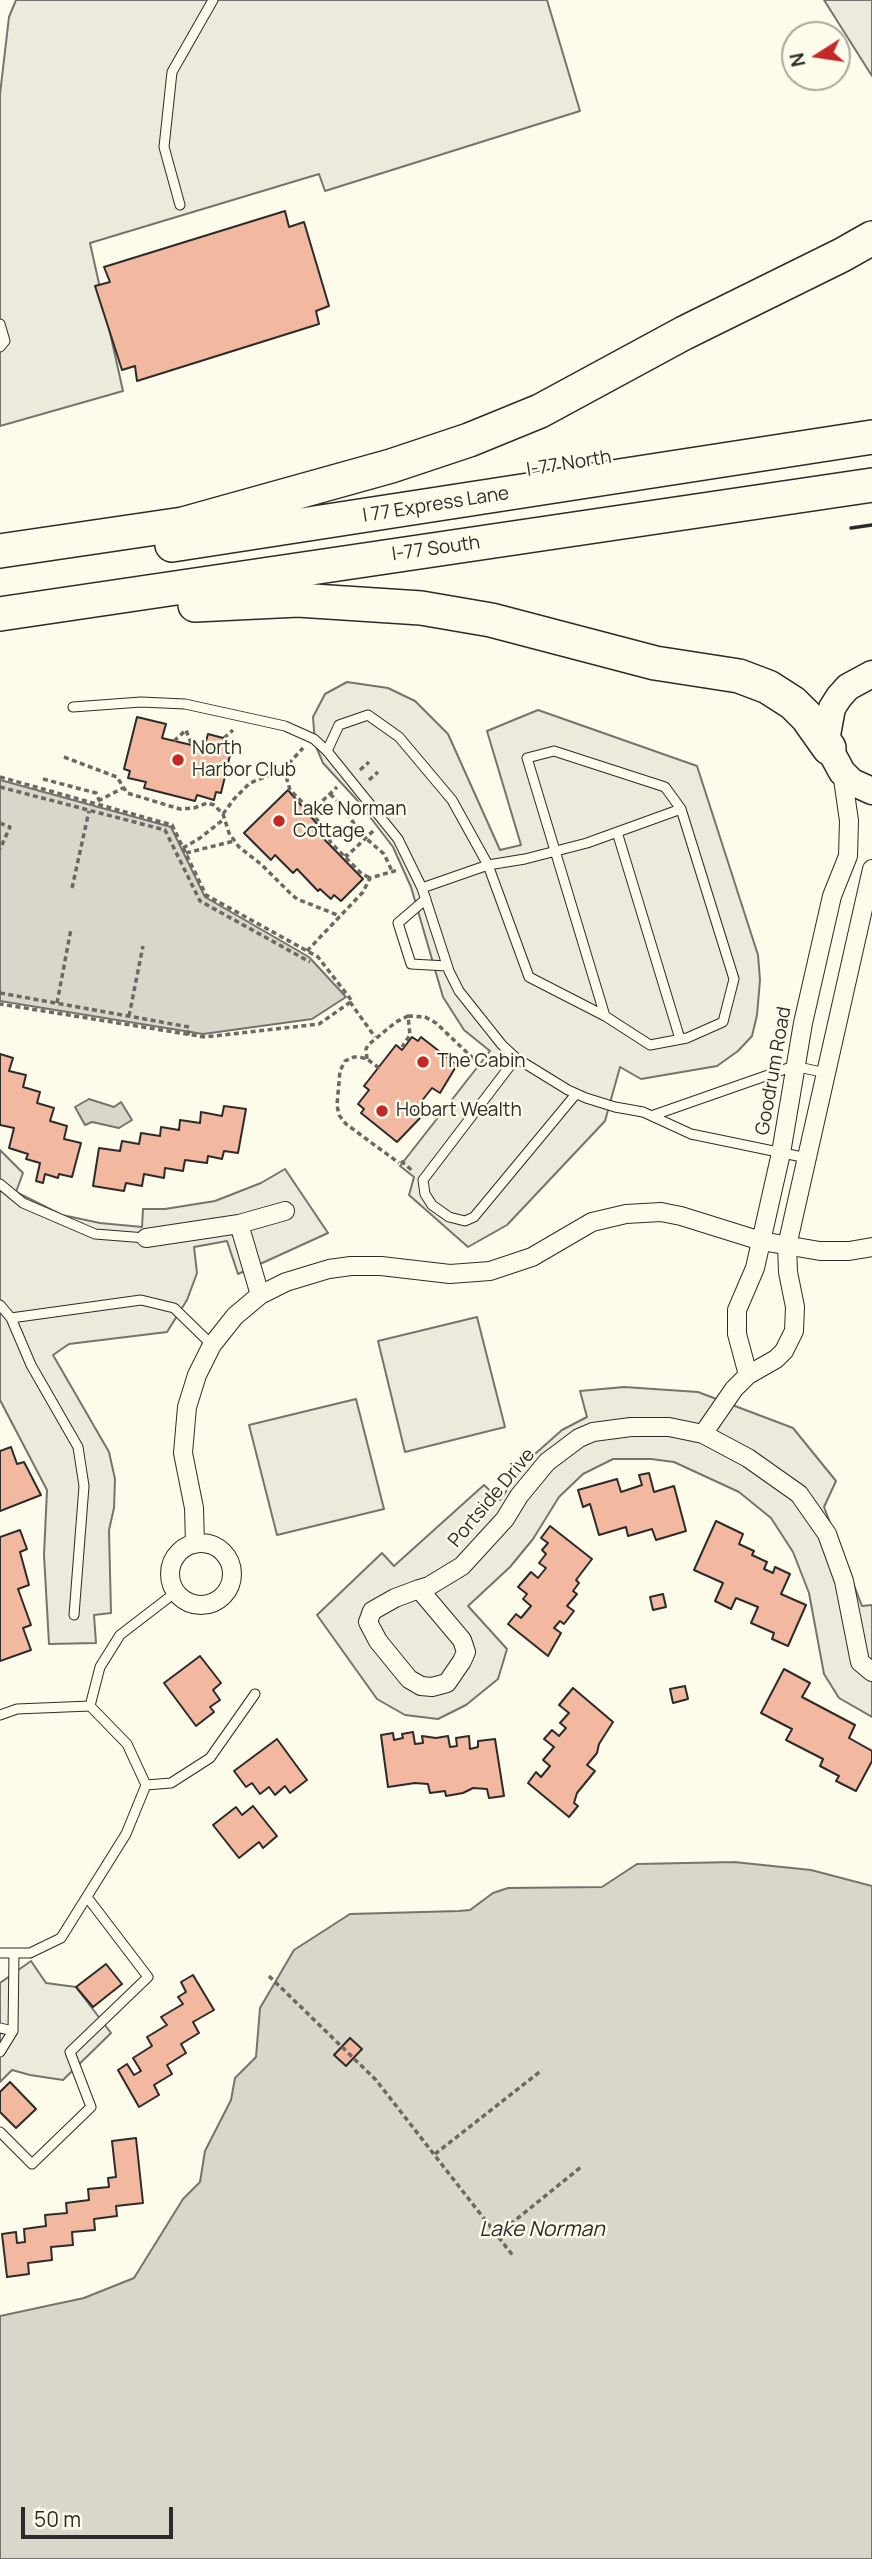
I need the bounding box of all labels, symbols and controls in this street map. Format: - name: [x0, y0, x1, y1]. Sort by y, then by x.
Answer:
- north arrow: [781, 21, 851, 91]
- text: N: [783, 51, 812, 69]
- street label: I-77 North: [525, 446, 613, 482]
- street label: I 77 Express Lane: [361, 482, 511, 528]
- street label: I-77 South: [390, 532, 482, 566]
- place label: North Harbor Club: [192, 738, 296, 782]
- marker: North Harbor Club: [170, 752, 186, 768]
- place label: Lake Norman Cottage: [293, 799, 406, 843]
- marker: Lake Norman Cottage: [271, 813, 287, 829]
- street label: Goodrum Road: [751, 1005, 797, 1137]
- place label: The Cabin: [437, 1051, 526, 1073]
- marker: The Cabin: [415, 1054, 431, 1070]
- place label: Hobart Wealth: [396, 1100, 522, 1122]
- marker: Hobart Wealth: [374, 1103, 390, 1119]
- street label: Portside Drive: [444, 1444, 540, 1552]
- water label: Lake Norman: [479, 2217, 605, 2243]
- scale bar: [24, 2492, 177, 2536]
- text: 50 m: [34, 2505, 81, 2533]

